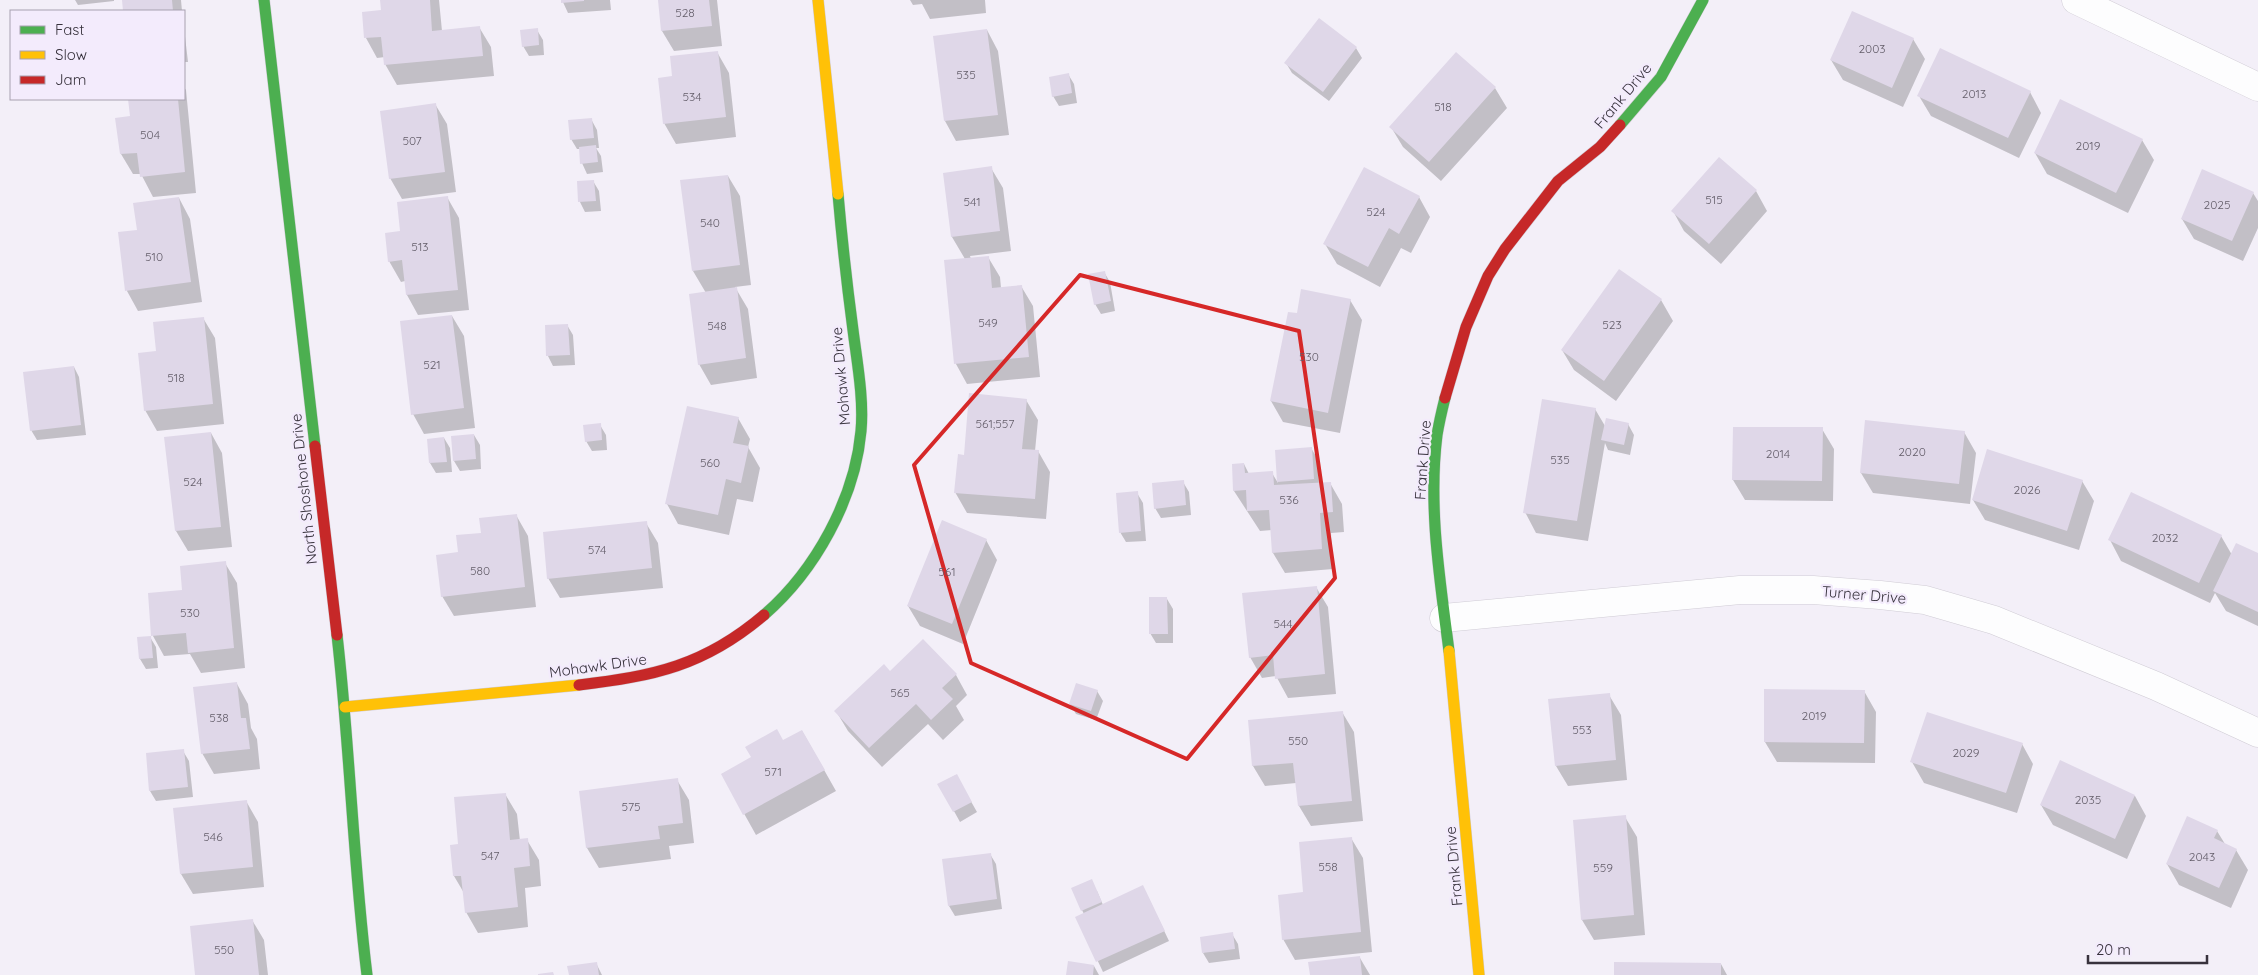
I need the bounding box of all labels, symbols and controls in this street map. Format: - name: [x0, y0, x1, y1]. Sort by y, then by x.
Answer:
- house number: 528: [675, 5, 695, 20]
- legend: [10, 10, 185, 100]
- text: Fast: [55, 20, 84, 39]
- house number: 2003: [1858, 41, 1886, 56]
- text: Slow: [55, 45, 87, 64]
- street label: Frank Drive: [1590, 59, 1656, 132]
- house number: 535: [956, 67, 976, 82]
- text: Jam: [55, 70, 86, 89]
- house number: 2013: [1962, 86, 1986, 101]
- house number: 534: [682, 89, 702, 104]
- house number: 518: [1434, 99, 1452, 114]
- house number: 504: [140, 127, 160, 142]
- house number: 507: [402, 133, 422, 148]
- house number: 2019: [2076, 138, 2101, 153]
- house number: 515: [1705, 192, 1723, 207]
- house number: 541: [963, 194, 981, 209]
- house number: 2025: [2204, 197, 2230, 212]
- house number: 524: [1366, 204, 1386, 219]
- house number: 540: [700, 215, 720, 230]
- house number: 513: [411, 239, 429, 254]
- house number: 510: [145, 249, 163, 264]
- house number: 549: [978, 315, 998, 330]
- house number: 523: [1602, 317, 1622, 332]
- house number: 548: [707, 318, 727, 333]
- street label: Mohawk Drive: [827, 326, 854, 426]
- house number: 530: [1299, 349, 1319, 364]
- house number: 521: [423, 357, 441, 372]
- house number: 518: [167, 370, 185, 385]
- street label: North Shoshone Drive: [286, 413, 321, 565]
- house number: 561;557: [975, 416, 1015, 431]
- street label: Frank Drive: [1410, 419, 1435, 500]
- house number: 2020: [1898, 444, 1926, 459]
- house number: 2014: [1766, 446, 1790, 461]
- house number: 535: [1550, 452, 1570, 467]
- house number: 560: [700, 455, 720, 470]
- house number: 524: [183, 474, 203, 489]
- house number: 2026: [2014, 482, 2041, 497]
- house number: 536: [1279, 492, 1299, 507]
- house number: 2032: [2152, 530, 2179, 545]
- house number: 574: [588, 542, 606, 557]
- house number: 580: [470, 563, 490, 578]
- house number: 561: [938, 564, 956, 579]
- street label: Turner Drive: [1821, 581, 1907, 608]
- house number: 530: [180, 605, 200, 620]
- house number: 544: [1273, 616, 1293, 631]
- street label: Mohawk Drive: [548, 649, 648, 682]
- house number: 565: [890, 685, 910, 700]
- house number: 2019: [1802, 708, 1827, 723]
- house number: 538: [209, 710, 229, 725]
- house number: 553: [1572, 722, 1592, 737]
- house number: 550: [1288, 733, 1308, 748]
- house number: 2029: [1952, 745, 1980, 760]
- house number: 571: [764, 764, 782, 779]
- house number: 2035: [2075, 792, 2101, 807]
- house number: 575: [621, 799, 641, 814]
- street label: Frank Drive: [1441, 825, 1466, 907]
- house number: 546: [203, 829, 223, 844]
- house number: 547: [481, 848, 499, 863]
- house number: 2043: [2189, 849, 2215, 864]
- house number: 558: [1318, 859, 1338, 874]
- house number: 559: [1593, 860, 1613, 875]
- scale bar: [2088, 932, 2207, 964]
- text: 20 m: [2096, 940, 2131, 959]
- house number: 550: [214, 942, 234, 957]

